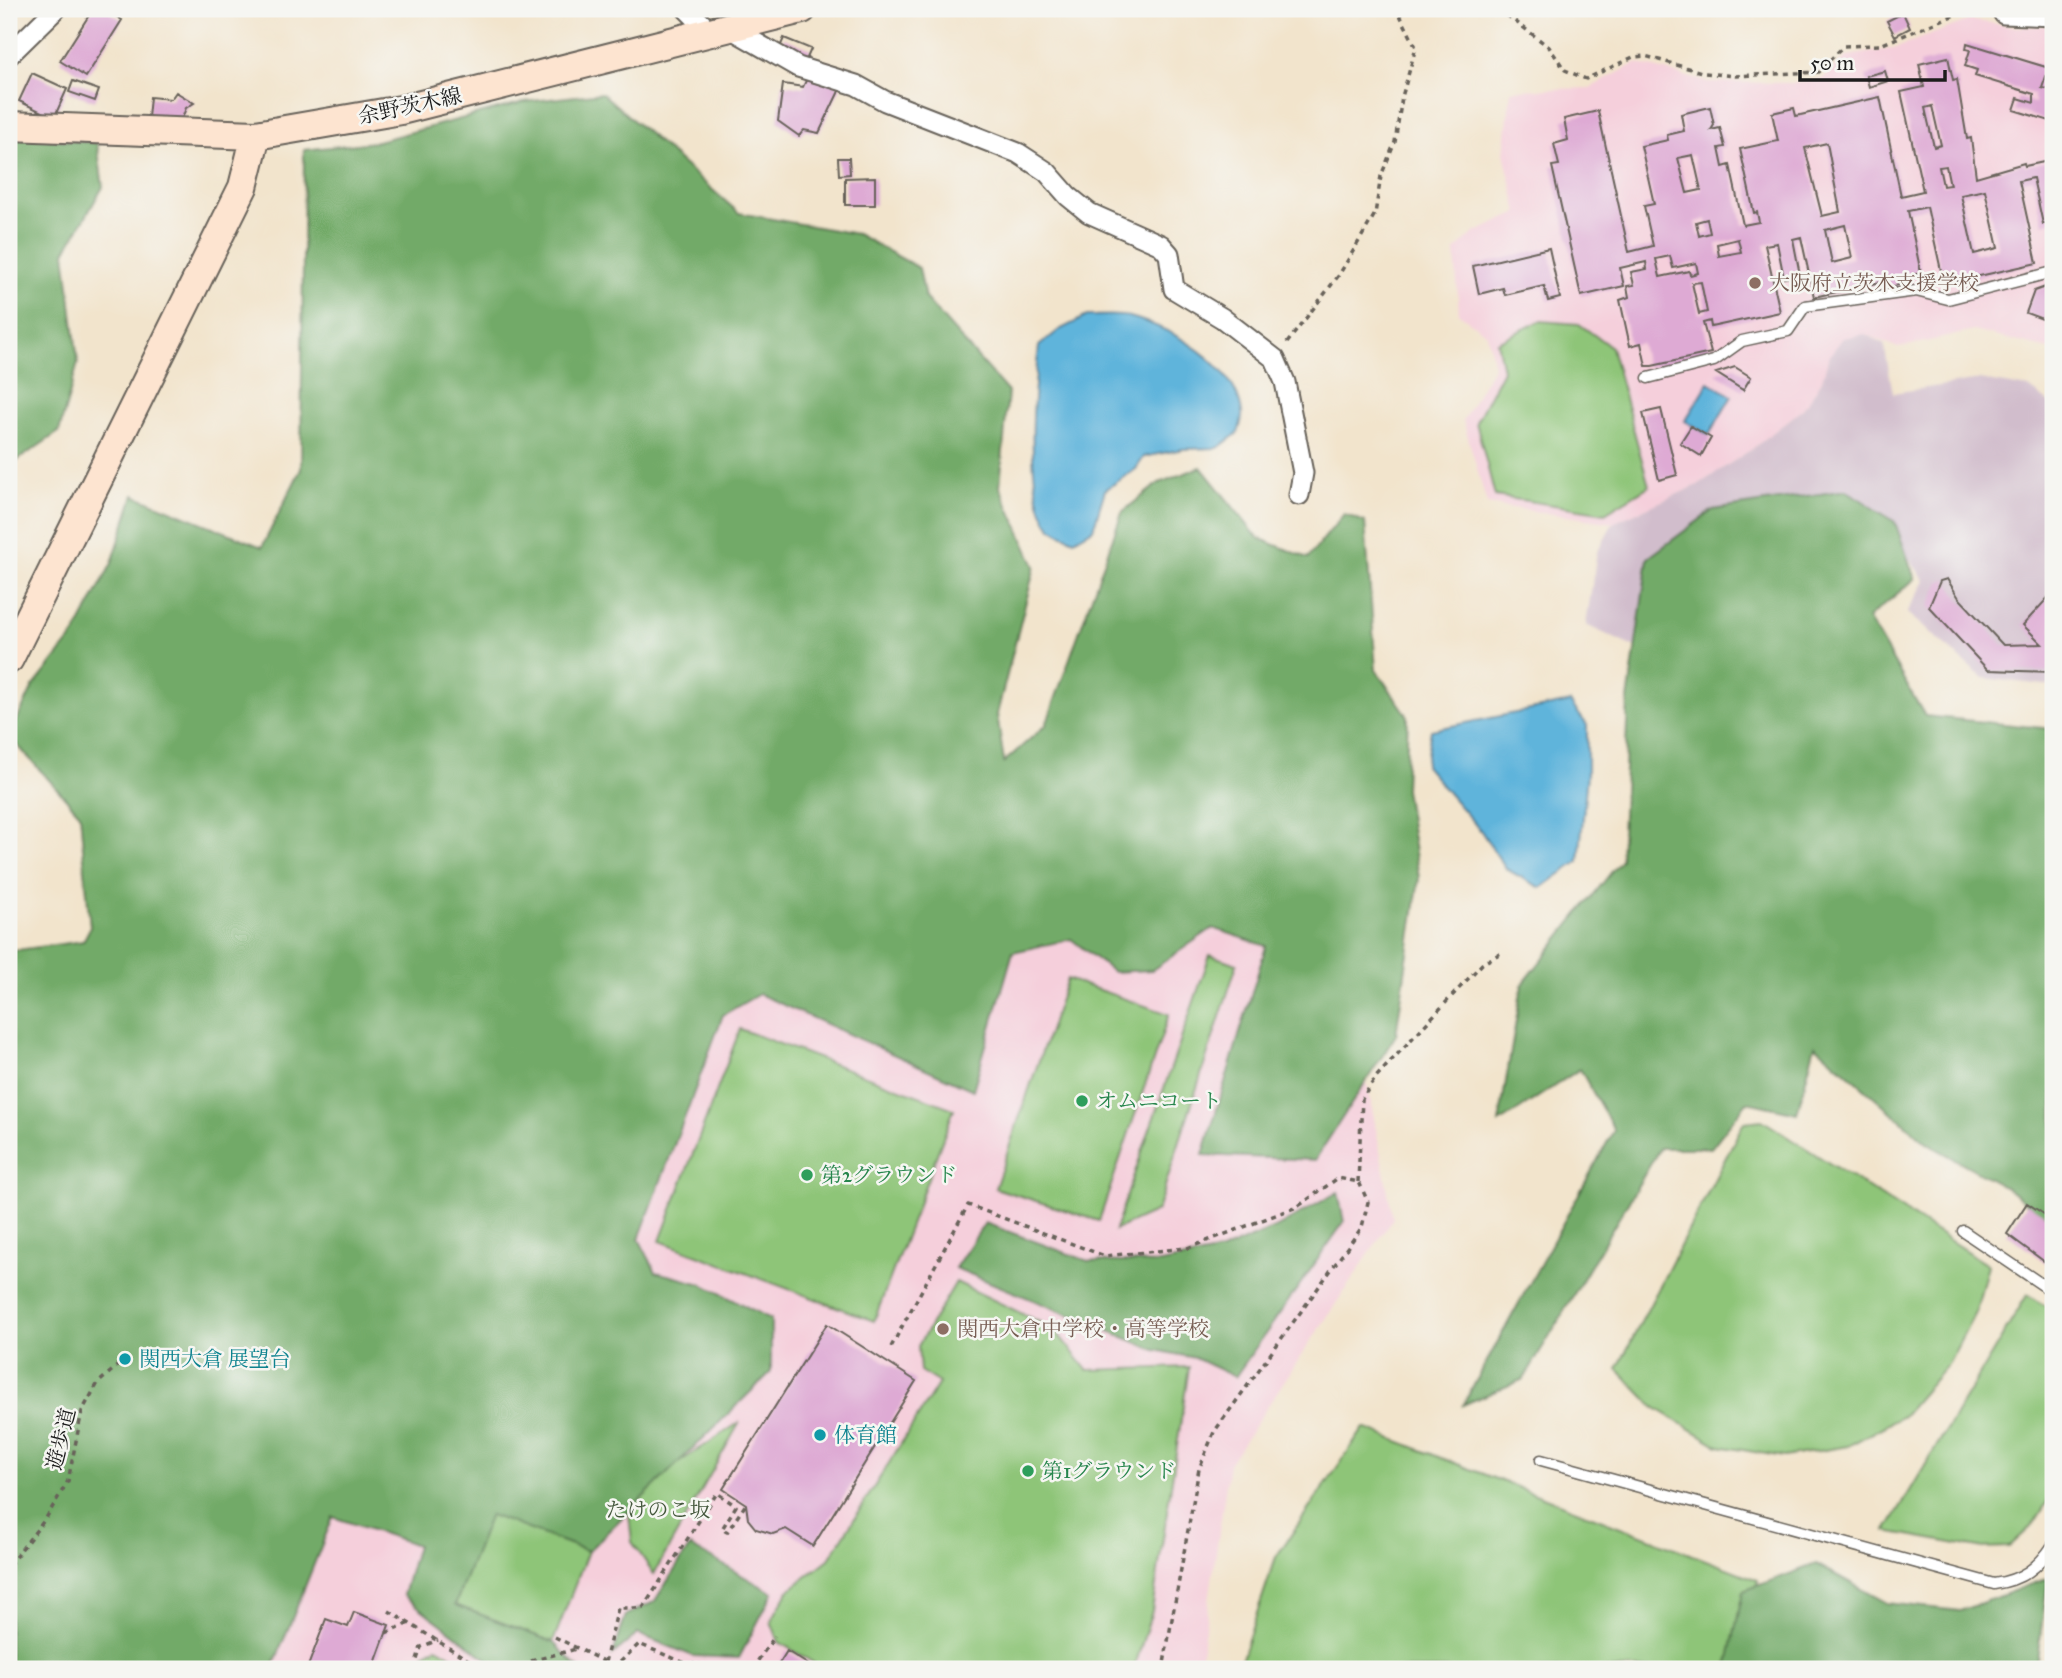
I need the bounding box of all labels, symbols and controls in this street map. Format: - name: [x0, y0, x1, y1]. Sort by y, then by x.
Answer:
- scale bar: [1800, 38, 1945, 82]
- text: 50 m: [1810, 50, 1855, 76]
- street label: 余野茨木線: [356, 82, 464, 130]
- place label: 大阪府立茨木支援学校: [1769, 270, 1979, 296]
- marker: 大阪府立茨木支援学校: [1747, 275, 1763, 291]
- place label: オムニコート: [1096, 1088, 1222, 1114]
- marker: オムニコート: [1074, 1093, 1090, 1109]
- place label: 第2グラウンド: [821, 1162, 957, 1188]
- marker: 第2グラウンド: [799, 1167, 815, 1183]
- place label: 関西大倉中学校・高等学校: [957, 1316, 1209, 1342]
- marker: 関西大倉中学校・高等学校: [935, 1321, 951, 1337]
- place label: 関西大倉 展望台: [139, 1346, 291, 1372]
- marker: 関西大倉 展望台: [117, 1351, 133, 1367]
- street label: 遊歩道: [41, 1405, 81, 1473]
- place label: 体育館: [834, 1422, 897, 1448]
- marker: 体育館: [812, 1427, 828, 1443]
- place label: 第1グラウンド: [1042, 1458, 1176, 1484]
- marker: 第1グラウンド: [1020, 1463, 1036, 1479]
- park label: たけのこ坂: [606, 1497, 711, 1523]

